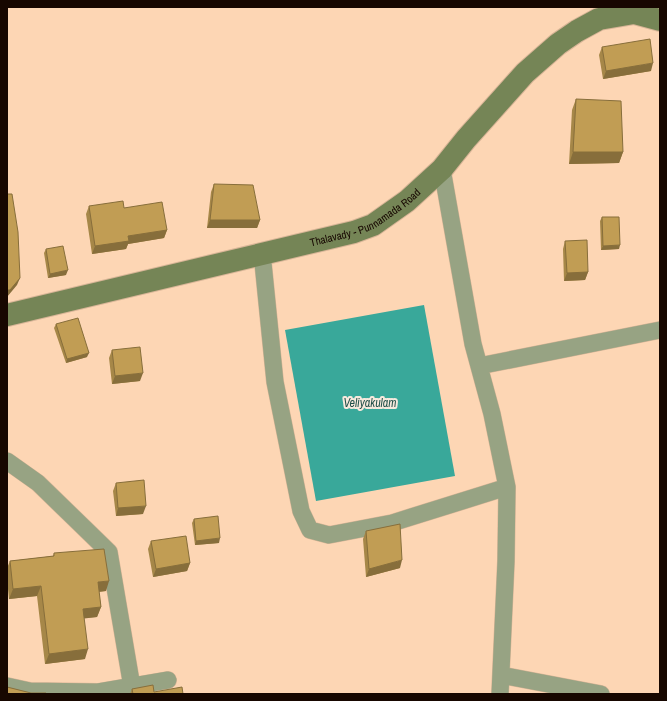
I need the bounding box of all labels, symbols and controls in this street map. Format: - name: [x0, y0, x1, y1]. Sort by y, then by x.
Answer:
- street label: Thalavady - Punnamada Road: [308, 185, 423, 249]
- water label: Veliyakulam: [344, 395, 396, 411]

